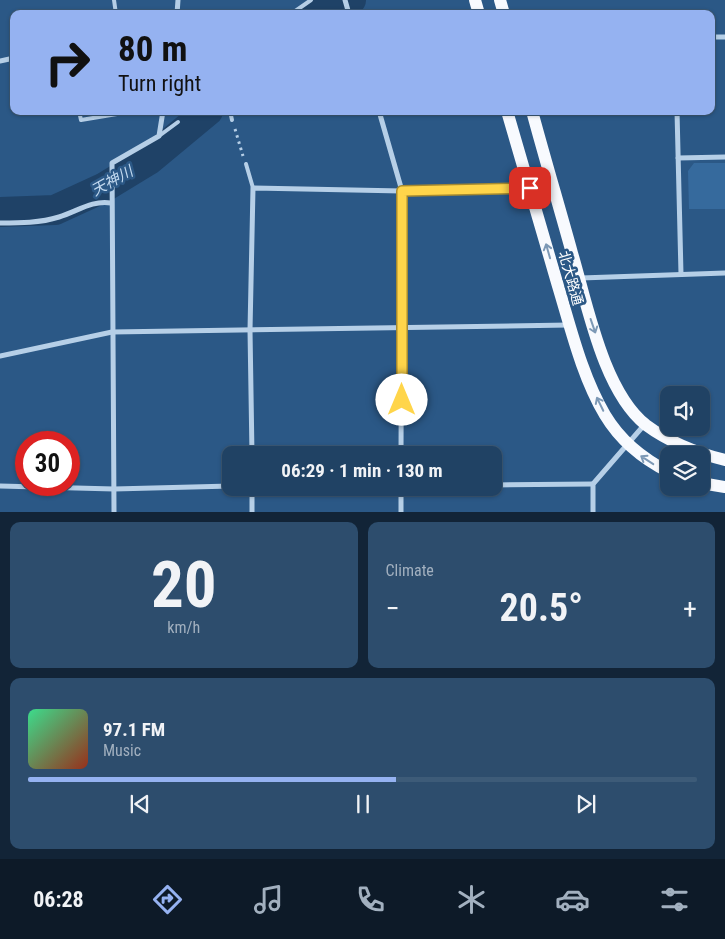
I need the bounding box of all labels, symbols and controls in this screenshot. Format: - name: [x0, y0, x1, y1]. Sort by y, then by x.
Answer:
- text: 80 m: [118, 29, 187, 70]
- icon: right: [35, 30, 100, 95]
- text: Turn right: [118, 71, 201, 96]
- water label: 天神川: [88, 161, 138, 200]
- pin: [509, 167, 551, 209]
- icon: arrive: [516, 174, 544, 202]
- one-way arrow: [542, 243, 552, 259]
- street label: 北大路通: [556, 249, 586, 307]
- one-way arrow: [589, 318, 598, 334]
- position arrow: [375, 373, 427, 425]
- map controls: [660, 386, 710, 496]
- button: sound: [660, 386, 710, 436]
- one-way arrow: [594, 397, 604, 412]
- speed limit sign: 30: [15, 431, 80, 496]
- button: layers: [660, 446, 710, 496]
- one-way arrow: [640, 455, 654, 465]
- text: 06:29 · 1 min · 130 m: [281, 459, 443, 482]
- text: 20: [151, 547, 217, 623]
- text: Climate: [386, 561, 434, 580]
- text: 20.5°: [500, 586, 583, 630]
- text: −: [386, 592, 400, 625]
- text: +: [683, 592, 697, 625]
- text: km/h: [167, 618, 200, 637]
- text: 97.1 FM: [103, 718, 165, 741]
- text: Music: [103, 741, 141, 760]
- icon: previous: [126, 790, 154, 818]
- icon: pause: [349, 790, 377, 818]
- icon: next: [572, 790, 600, 818]
- icon: directions: [150, 882, 185, 917]
- icon: music: [251, 882, 286, 917]
- icon: phone: [353, 882, 388, 917]
- icon: climate: [454, 882, 489, 917]
- icon: car: [555, 882, 590, 917]
- icon: filters: [657, 882, 692, 917]
- text: 06:28: [33, 887, 84, 912]

